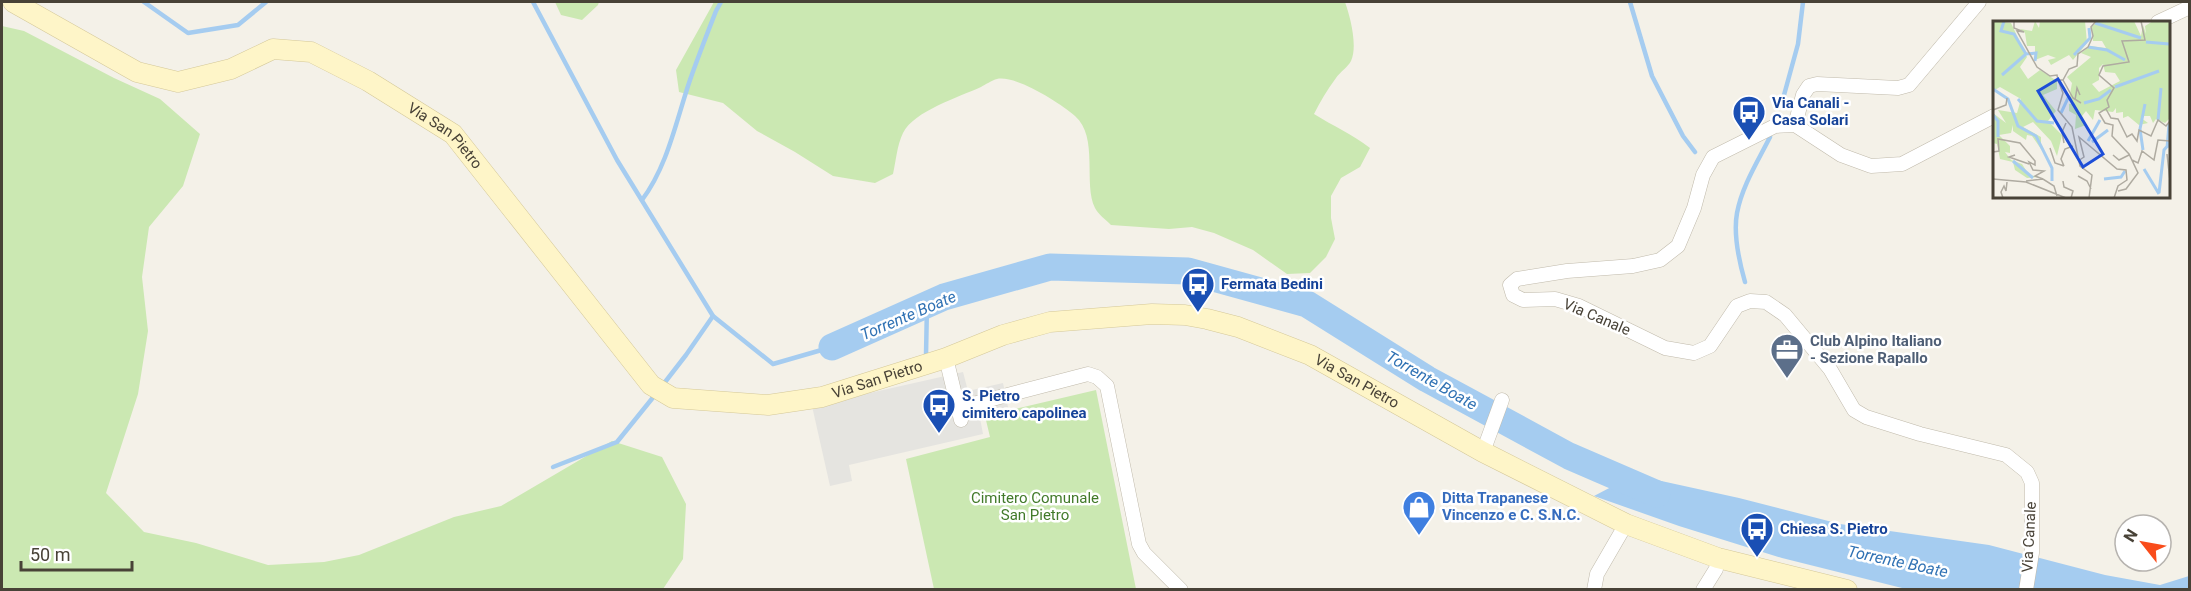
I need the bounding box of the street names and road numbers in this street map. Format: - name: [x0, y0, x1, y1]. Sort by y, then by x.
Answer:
- street label: Via San Pietro: [404, 99, 486, 173]
- street label: Via Canale: [1561, 295, 1633, 339]
- street label: Via San Pietro: [1312, 351, 1402, 412]
- street label: Via San Pietro: [830, 357, 925, 402]
- street label: Via Canale: [2018, 501, 2040, 573]

